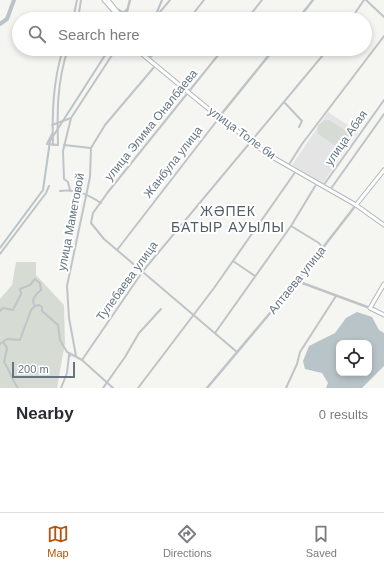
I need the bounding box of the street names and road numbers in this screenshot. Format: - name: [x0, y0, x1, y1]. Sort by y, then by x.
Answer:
- street label: улица Элима Оналбаева: [102, 66, 200, 183]
- street label: улица Толе би: [206, 104, 278, 162]
- street label: улица Абая: [322, 108, 370, 168]
- street label: Жанбула улица: [141, 123, 205, 201]
- street label: улица Маметовой: [55, 172, 87, 272]
- street label: Тулебаева улица: [93, 238, 161, 324]
- street label: Алтаева улица: [265, 243, 329, 317]

